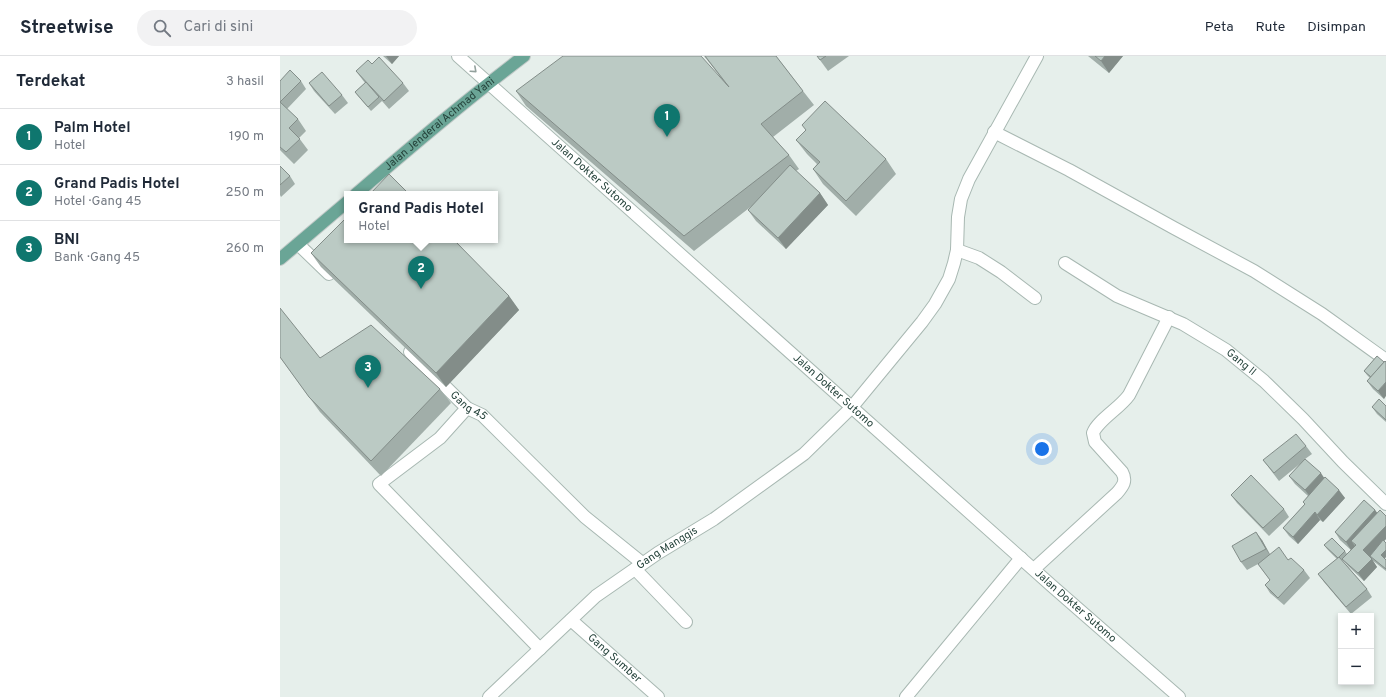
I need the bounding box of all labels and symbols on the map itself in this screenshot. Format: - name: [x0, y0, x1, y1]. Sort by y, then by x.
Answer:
- one-way arrow: [469, 65, 476, 72]
- street label: Jalan Jenderal Achmad Yani: [381, 74, 498, 174]
- pin: 1: [654, 104, 680, 137]
- street label: Jalan Dokter Sutomo: [548, 135, 635, 215]
- pin: 2: [408, 256, 434, 289]
- street label: Gang II: [1223, 346, 1259, 379]
- street label: Jalan Dokter Sutomo: [790, 351, 877, 431]
- pin: 3: [355, 355, 381, 388]
- street label: Gang 45: [447, 388, 490, 423]
- your location: [1032, 439, 1052, 459]
- street label: Gang Manggis: [634, 524, 700, 573]
- street label: Jalan Dokter Sutomo: [1032, 567, 1119, 646]
- street label: Gang Sumber: [585, 631, 645, 687]

